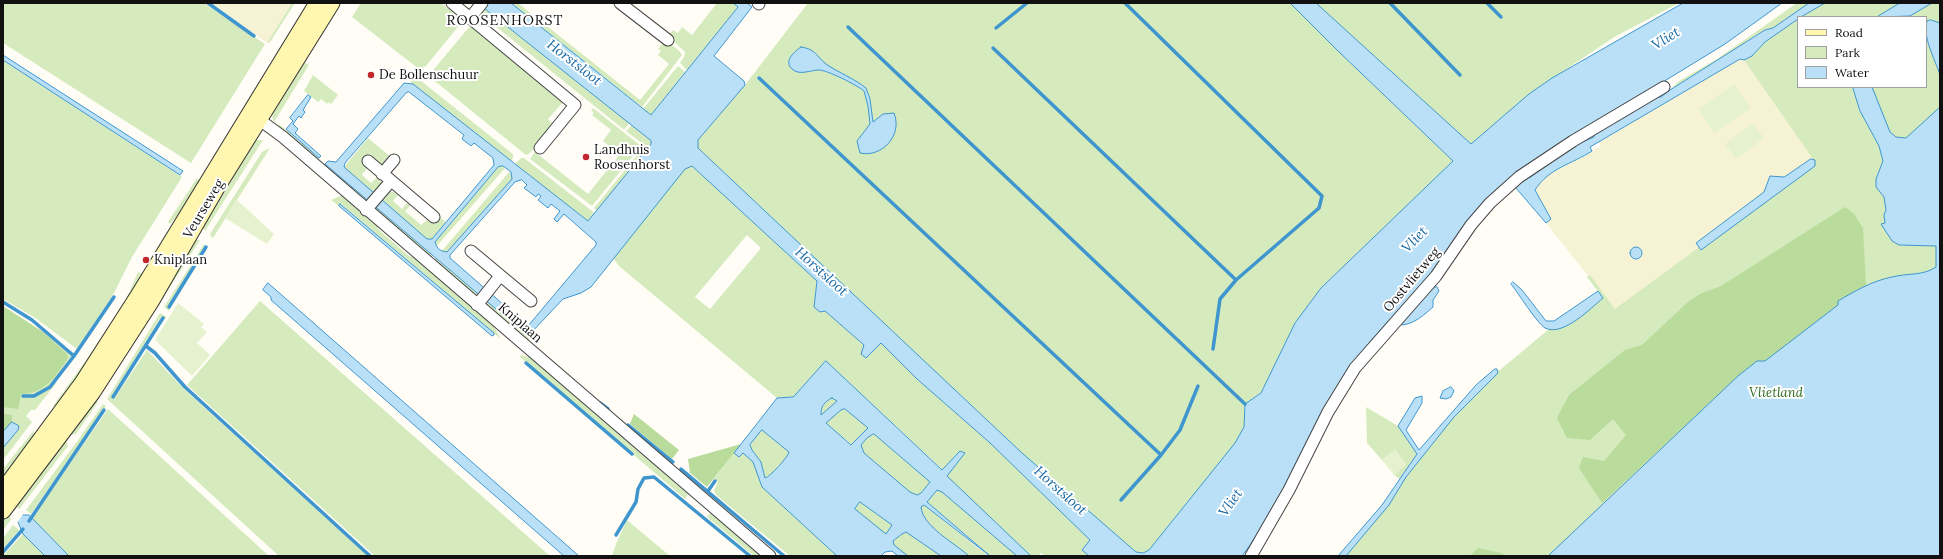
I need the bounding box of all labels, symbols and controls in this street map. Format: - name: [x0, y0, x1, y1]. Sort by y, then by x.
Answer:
- district label: ROOSENHORST: [447, 13, 563, 29]
- legend: [1797, 16, 1927, 88]
- water label: Vliet: [1649, 24, 1683, 54]
- text: Road: [1835, 25, 1863, 40]
- water label: Horstsloot: [543, 36, 605, 90]
- text: Park: [1835, 45, 1860, 60]
- text: Water: [1835, 65, 1869, 80]
- place label: De Bollenschuur: [379, 67, 479, 83]
- marker: De Bollenschuur: [366, 70, 376, 80]
- place label: Landhuis Roosenhorst: [594, 142, 670, 173]
- marker: Landhuis Roosenhorst: [581, 152, 591, 162]
- street label: Veurseweg: [180, 177, 228, 241]
- water label: Vliet: [1399, 223, 1431, 257]
- water label: Horstsloot: [791, 244, 851, 300]
- street label: Oostvlietweg: [1380, 245, 1444, 315]
- place label: Kniplaan: [154, 252, 207, 268]
- marker: Kniplaan: [141, 255, 151, 265]
- street label: Kniplaan: [495, 300, 545, 346]
- park label: Vlietland: [1749, 385, 1803, 401]
- water label: Horstsloot: [1030, 463, 1090, 519]
- water label: Vliet: [1216, 486, 1246, 520]

